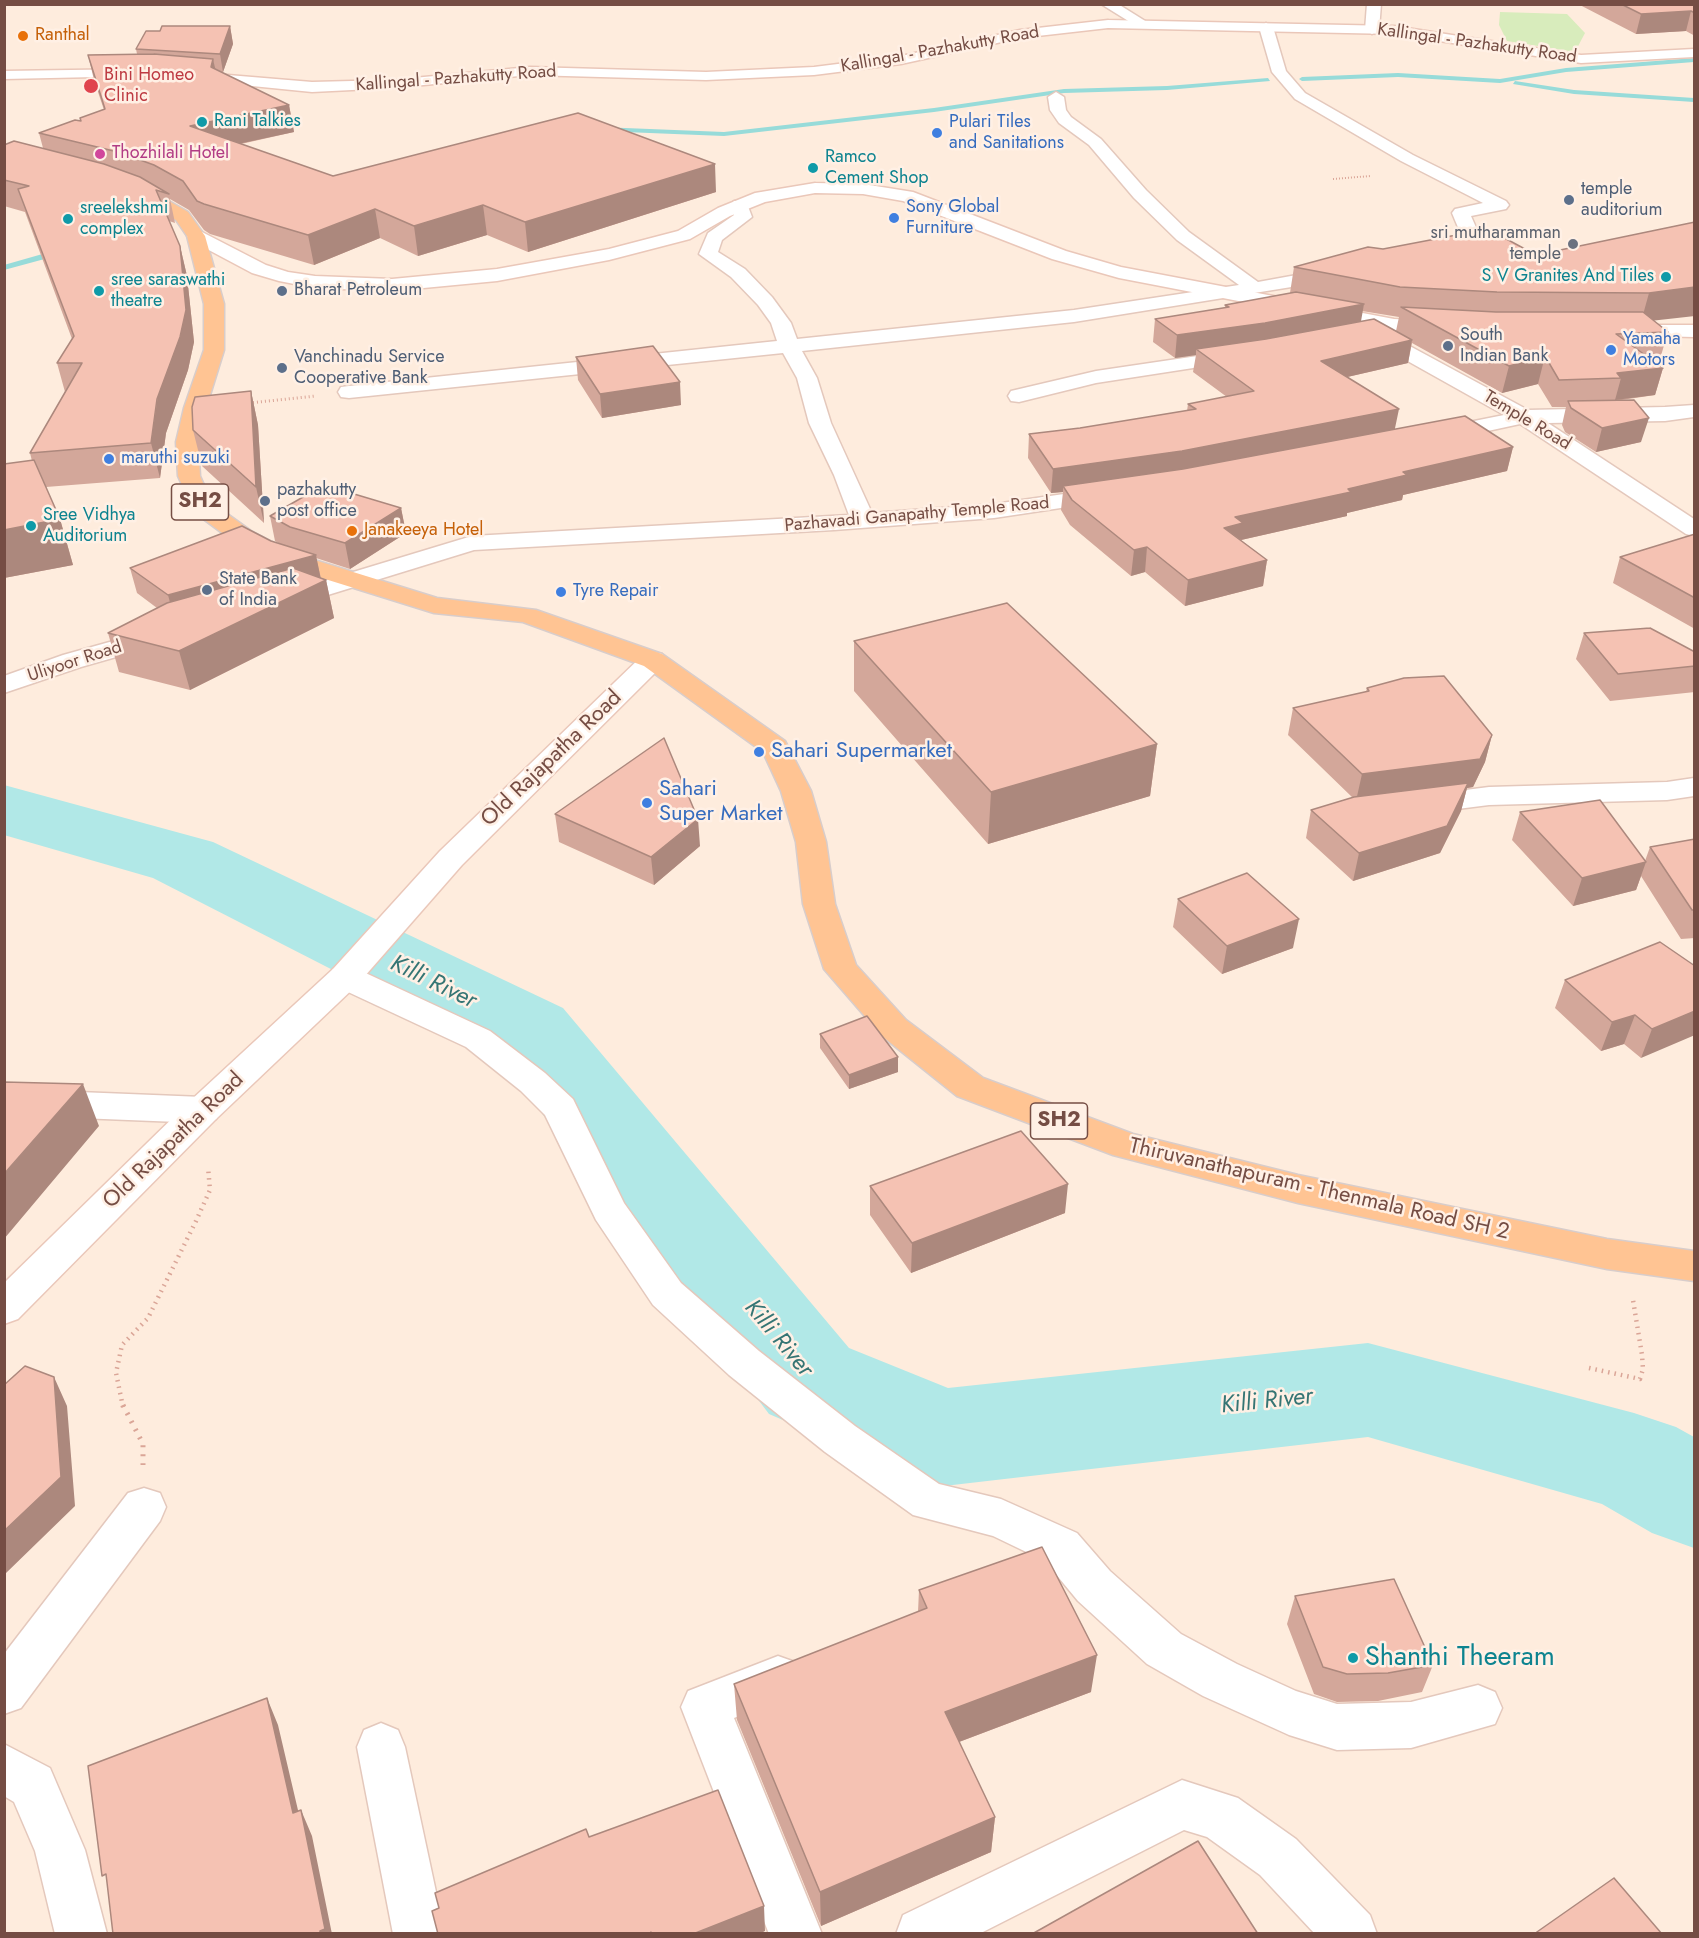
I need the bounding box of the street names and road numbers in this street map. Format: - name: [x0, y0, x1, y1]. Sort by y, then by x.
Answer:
- street label: Kallingal - Pazhakutty Road: [1376, 19, 1578, 69]
- street label: Kallingal - Pazhakutty Road: [839, 22, 1041, 78]
- street label: Kallingal - Pazhakutty Road: [355, 61, 557, 97]
- street label: Temple Road: [1480, 387, 1574, 455]
- road number: SH2: [172, 484, 228, 520]
- street label: Pazhavadi Ganapathy Temple Road: [784, 493, 1050, 537]
- street label: Uliyoor Road: [25, 637, 125, 687]
- street label: Old Rajapatha Road: [476, 685, 628, 833]
- street label: Old Rajapatha Road: [98, 1067, 250, 1215]
- road number: SH2: [1030, 1103, 1088, 1139]
- street label: Thiruvanathapuram - Thenmala Road SH 2: [1126, 1133, 1512, 1247]

